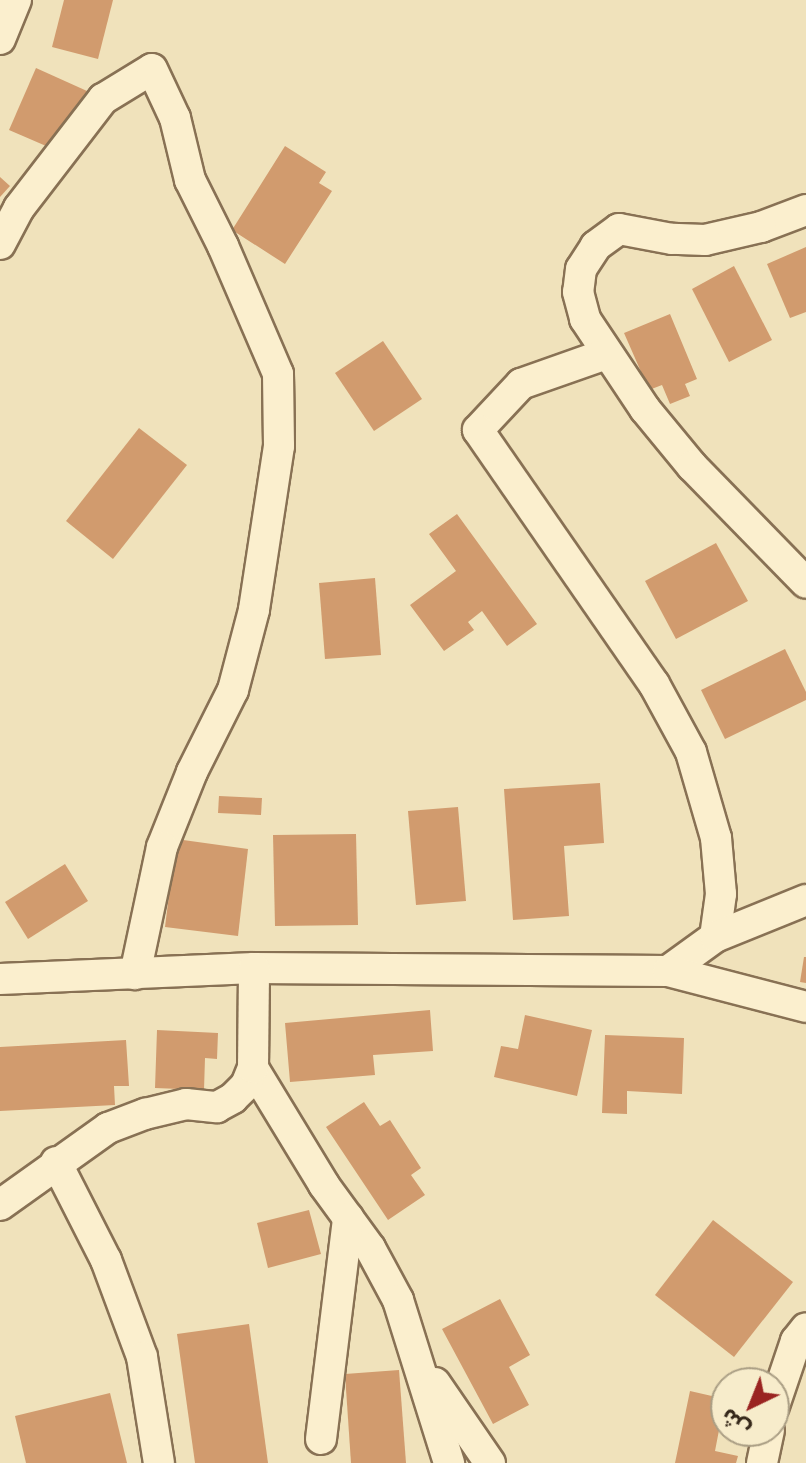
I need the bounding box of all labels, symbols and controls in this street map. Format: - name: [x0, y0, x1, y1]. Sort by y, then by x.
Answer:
- north arrow: [710, 1367, 790, 1447]
- text: ش: [714, 1403, 756, 1444]

